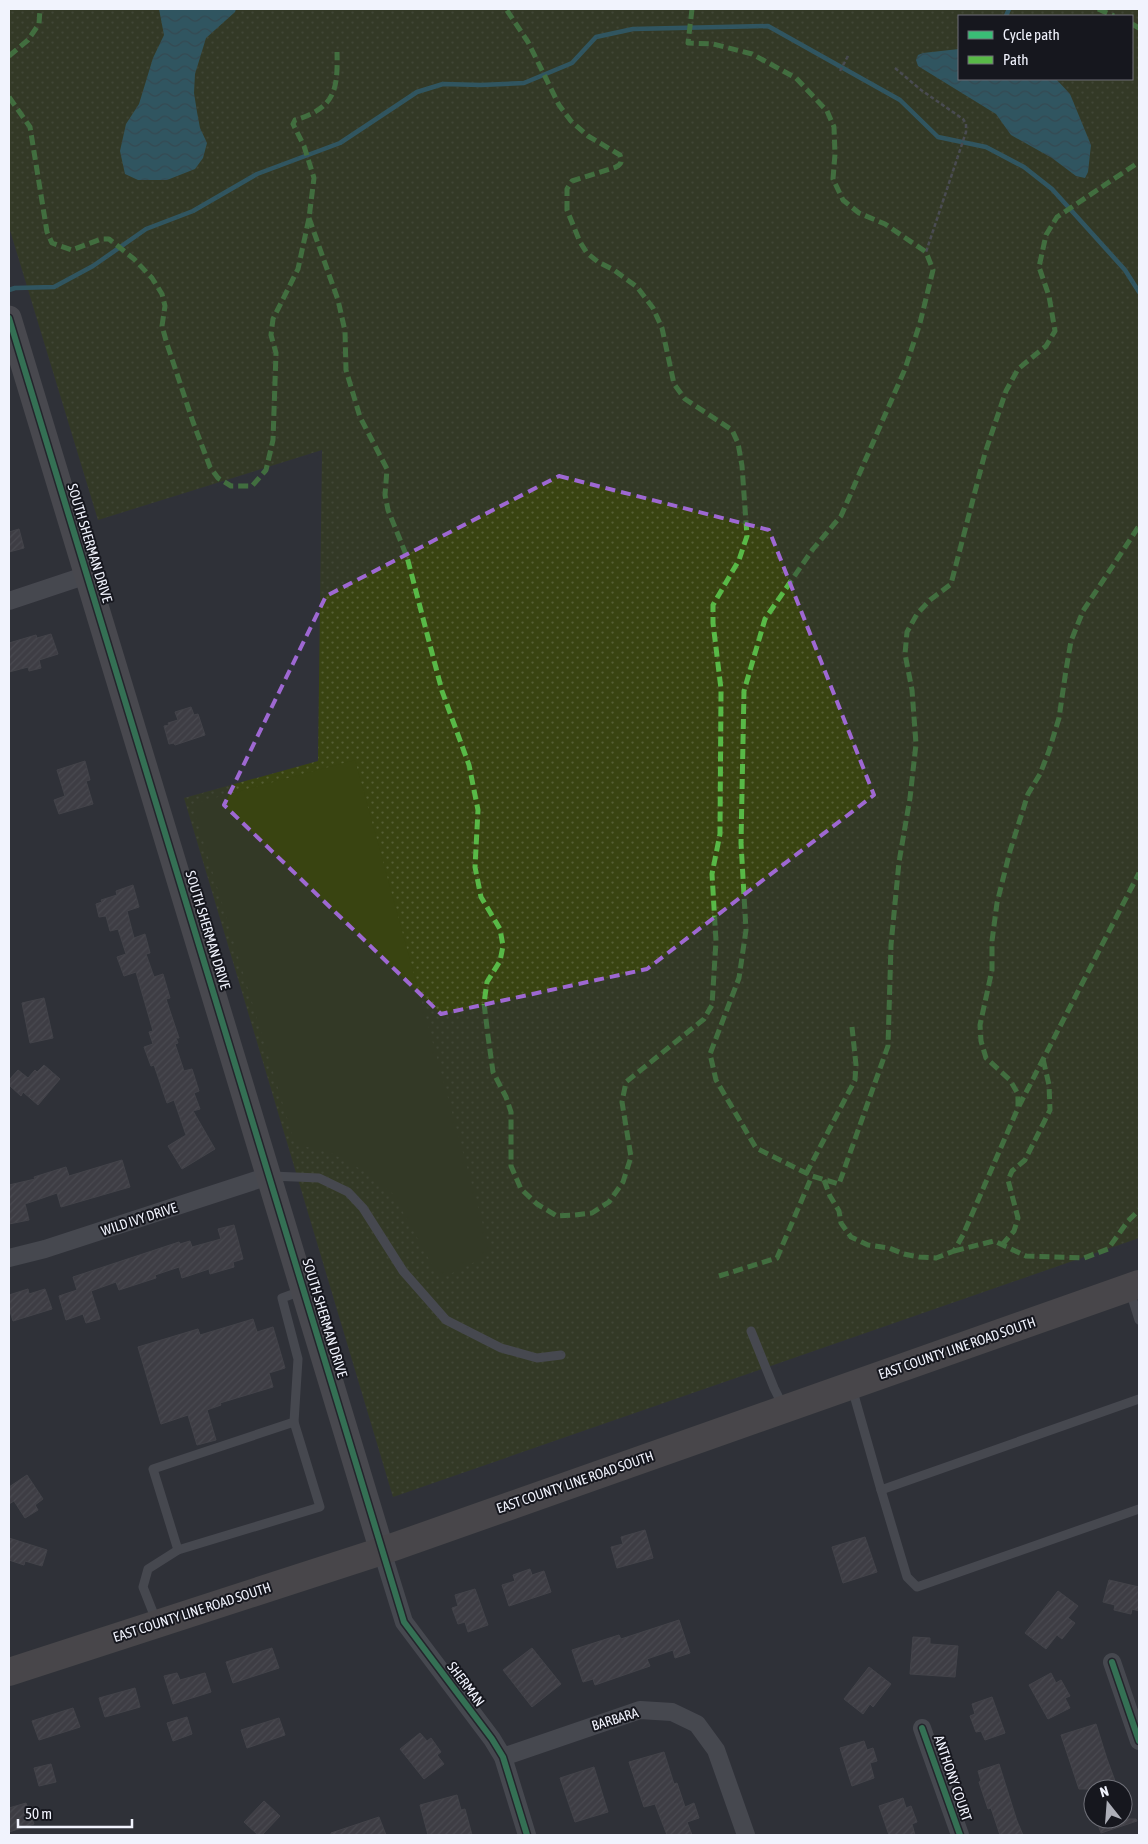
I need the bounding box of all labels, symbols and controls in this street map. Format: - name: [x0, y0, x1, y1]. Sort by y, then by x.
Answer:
- legend: [958, 15, 1133, 80]
- text: Cycle path: [1003, 26, 1060, 43]
- text: Path: [1003, 51, 1029, 68]
- street label: SOUTH SHERMAN DRIVE: [64, 482, 116, 604]
- street label: SOUTH SHERMAN DRIVE: [182, 869, 234, 991]
- street label: WILD IVY DRIVE: [99, 1199, 179, 1239]
- street label: SOUTH SHERMAN DRIVE: [299, 1257, 351, 1379]
- street label: EAST COUNTY LINE ROAD SOUTH: [876, 1314, 1038, 1382]
- street label: EAST COUNTY LINE ROAD SOUTH: [494, 1448, 656, 1516]
- street label: EAST COUNTY LINE ROAD SOUTH: [111, 1579, 273, 1645]
- street label: SHERMAN: [444, 1659, 488, 1709]
- street label: BARBARA: [590, 1704, 640, 1734]
- street label: ANTHONY COURT: [931, 1733, 975, 1823]
- north arrow: [1083, 1779, 1133, 1829]
- text: N: [1098, 1783, 1110, 1800]
- scale bar: [18, 1796, 131, 1828]
- text: 50 m: [25, 1805, 52, 1822]

